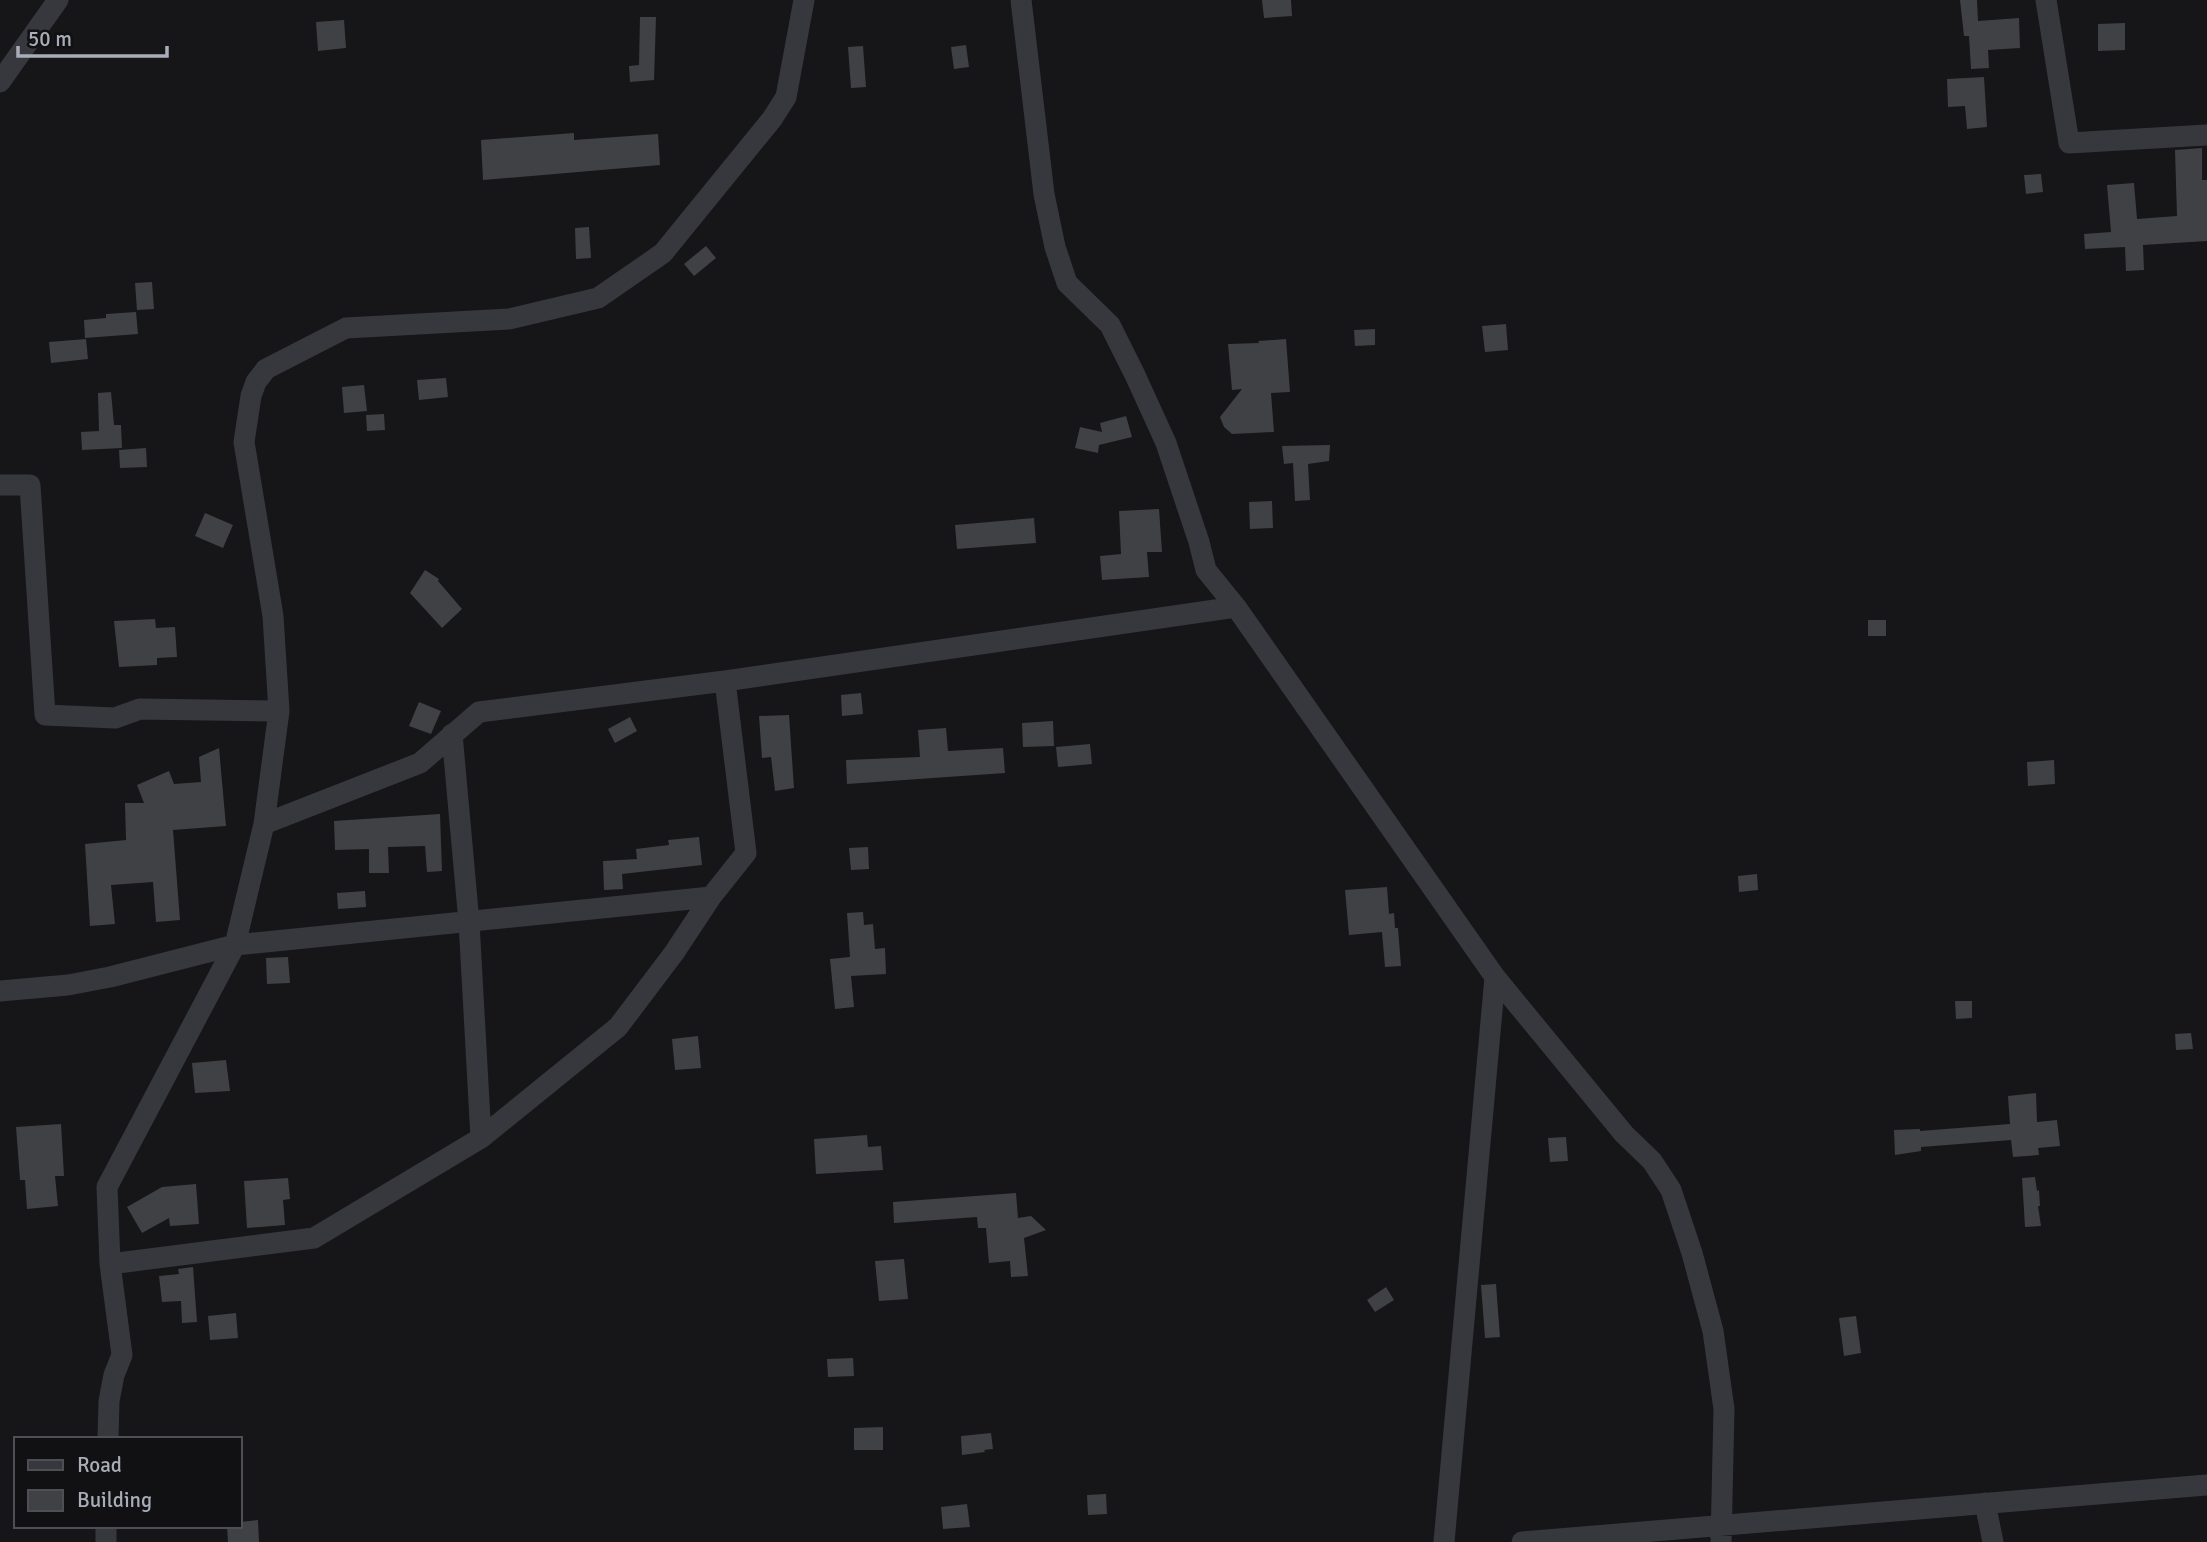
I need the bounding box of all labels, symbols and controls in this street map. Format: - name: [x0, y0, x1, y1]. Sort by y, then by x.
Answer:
- scale bar: [18, 14, 166, 58]
- text: 50 m: [28, 26, 72, 52]
- legend: [14, 1437, 242, 1528]
- text: Road: [77, 1452, 122, 1478]
- text: Building: [77, 1487, 152, 1513]

